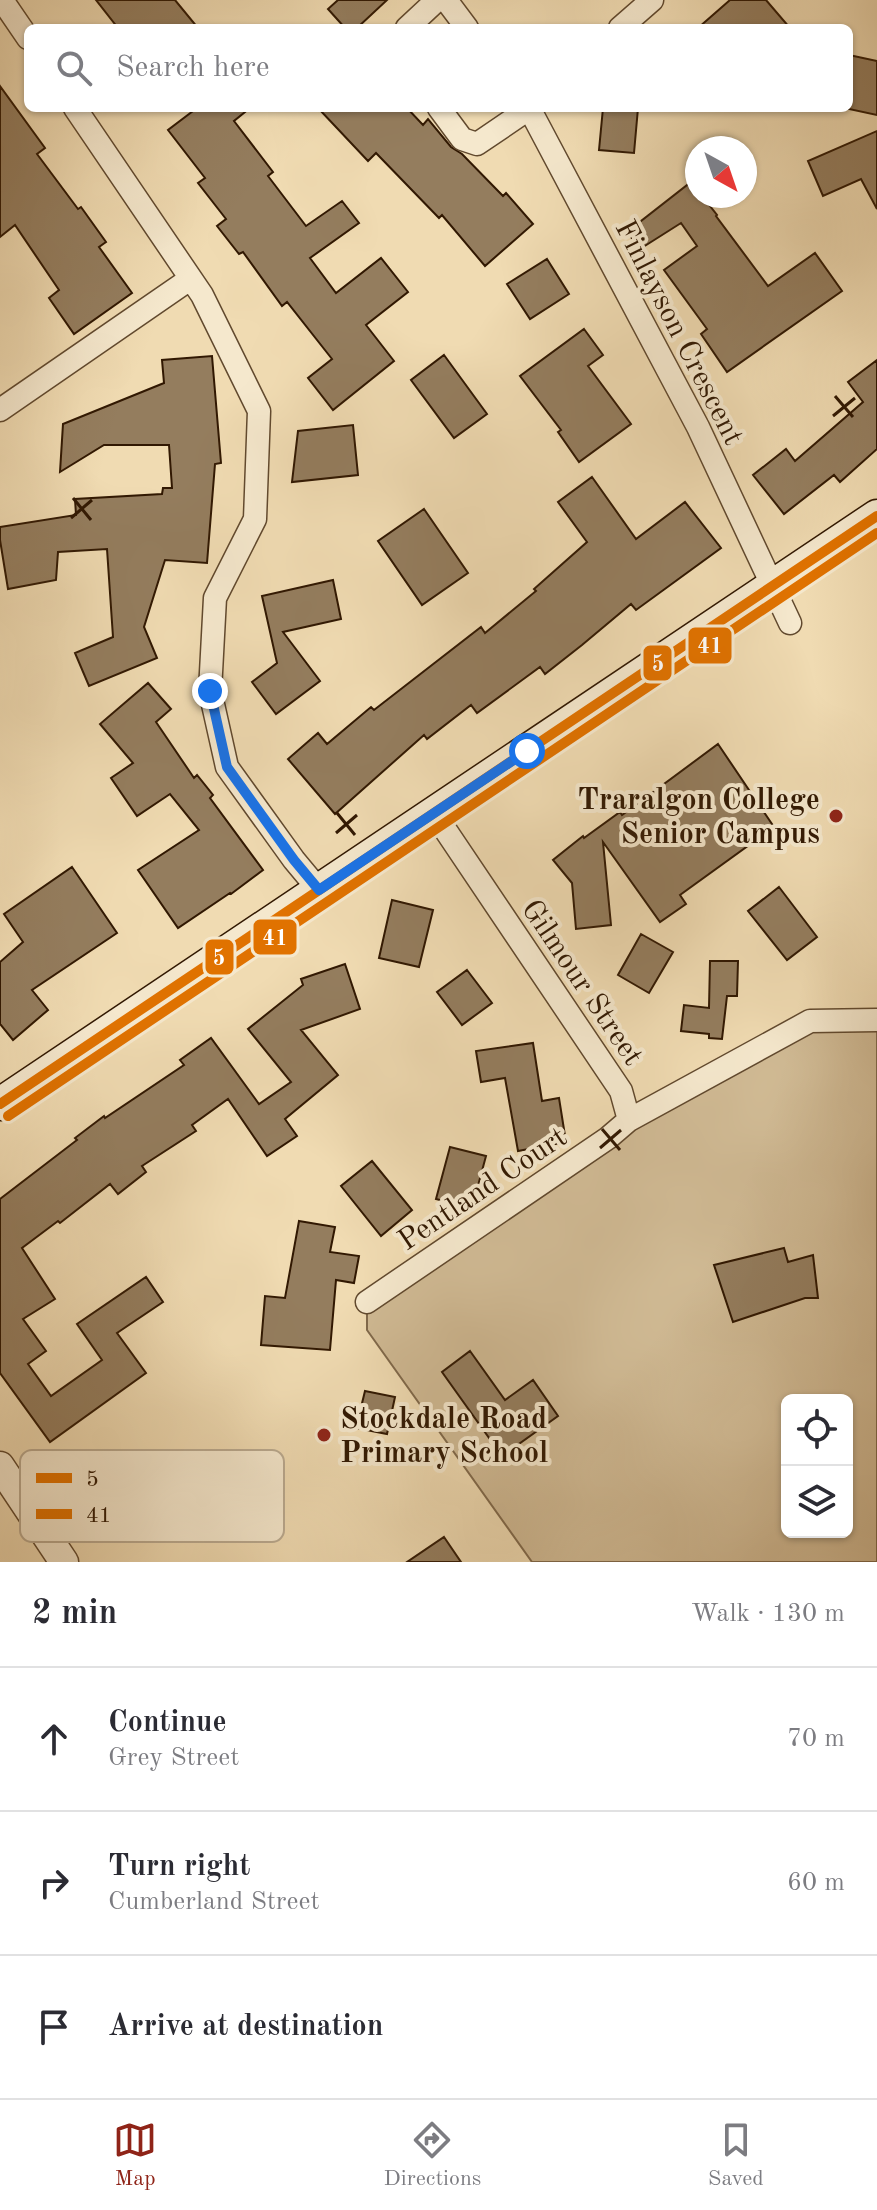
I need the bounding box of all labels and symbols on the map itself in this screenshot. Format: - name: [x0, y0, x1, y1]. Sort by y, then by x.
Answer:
- north arrow: [685, 136, 757, 208]
- street label: Finlayson Crescent: [609, 216, 748, 450]
- line badge: 41: [687, 626, 733, 665]
- text: 41: [697, 636, 723, 658]
- line badge: 5: [642, 644, 673, 682]
- text: 5: [652, 654, 664, 676]
- route end: [192, 673, 228, 709]
- route start: [509, 733, 545, 769]
- place label: Traralgon College Senior Campus: [578, 786, 820, 850]
- marker: Traralgon College Senior Campus: [827, 807, 845, 825]
- street label: Gilmour Street: [515, 895, 648, 1071]
- line badge: 41: [252, 918, 298, 956]
- text: 41: [262, 928, 288, 950]
- line badge: 5: [204, 938, 235, 976]
- text: 5: [213, 948, 225, 970]
- street label: Pentland Court: [393, 1122, 573, 1257]
- place label: Stockdale Road Primary School: [340, 1405, 548, 1469]
- marker: Stockdale Road Primary School: [315, 1426, 333, 1444]
- legend: [20, 1450, 284, 1542]
- text: 5: [86, 1469, 99, 1491]
- text: 41: [86, 1505, 112, 1527]

